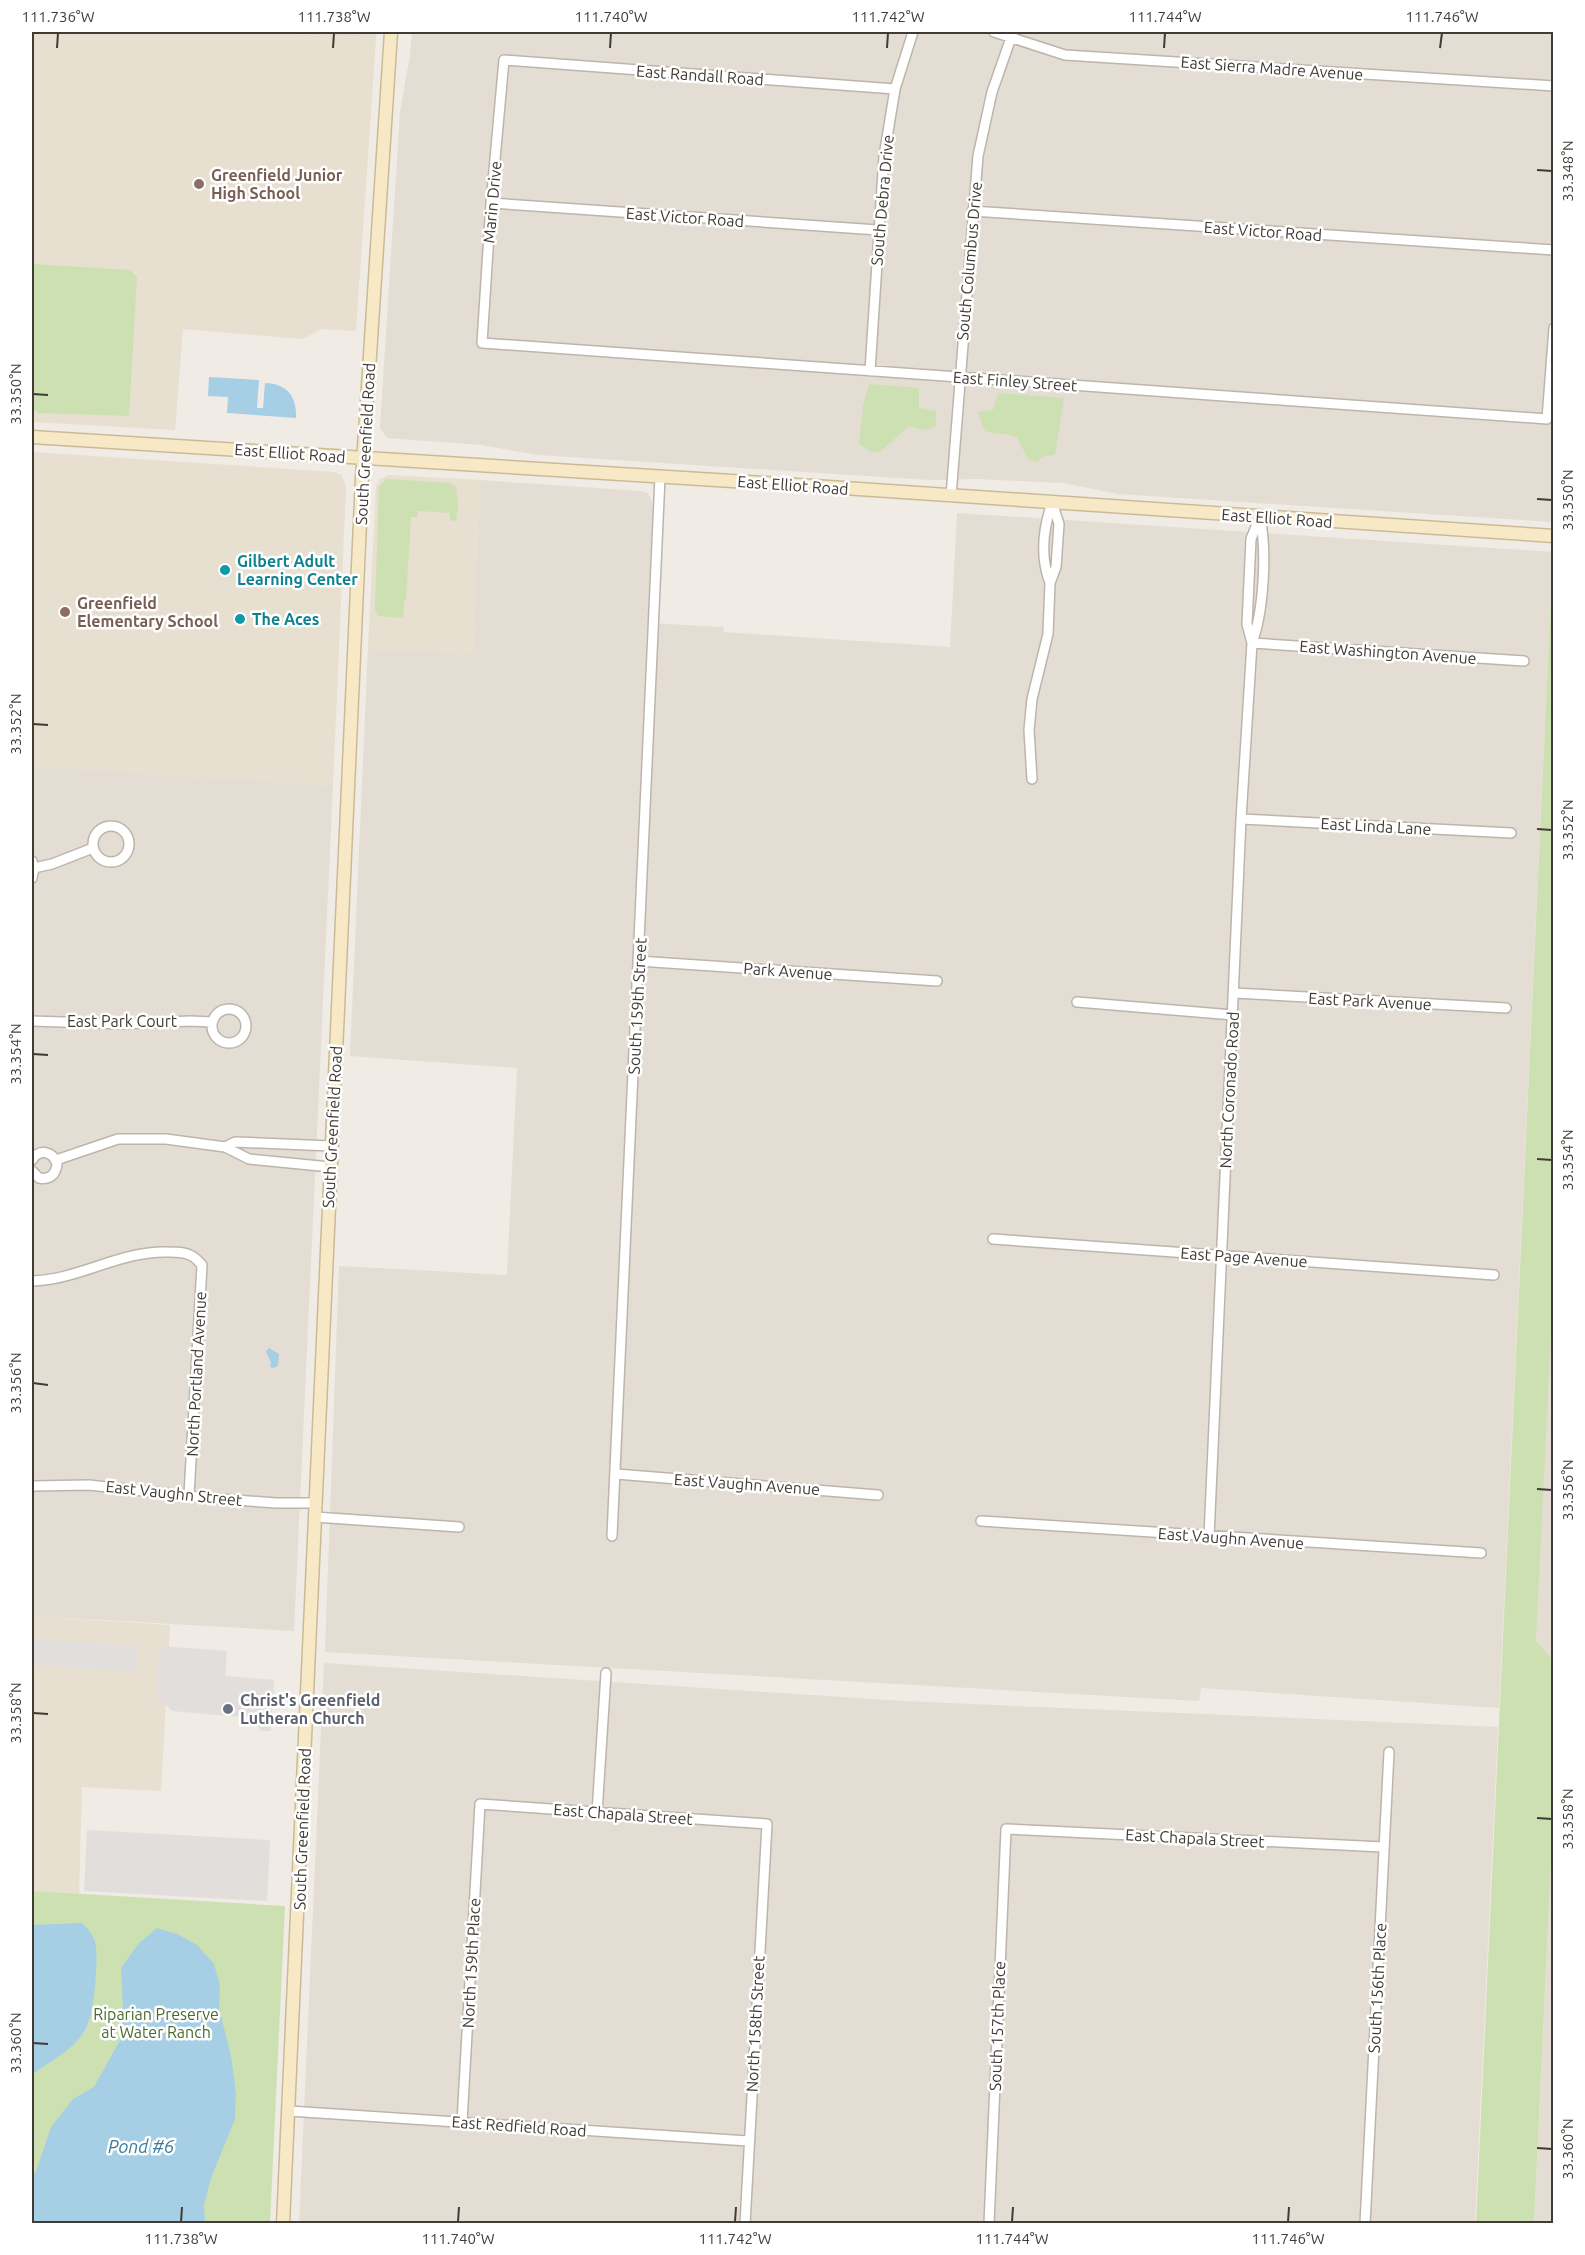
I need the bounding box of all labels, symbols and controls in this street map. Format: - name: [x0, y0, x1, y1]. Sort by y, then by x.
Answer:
- text: 111.736°W: [21, 8, 95, 25]
- text: 111.738°W: [297, 8, 371, 25]
- text: 111.740°W: [574, 8, 648, 25]
- text: 111.742°W: [851, 8, 925, 25]
- text: 111.744°W: [1128, 8, 1202, 25]
- text: 111.746°W: [1405, 8, 1479, 25]
- street label: East Sierra Madre Avenue: [1180, 53, 1364, 83]
- street label: East Randall Road: [636, 62, 764, 88]
- street label: South Debra Drive: [867, 134, 897, 266]
- text: 33.348°N: [1559, 140, 1576, 202]
- street label: Marin Drive: [479, 160, 505, 244]
- place label: Greenfield Junior High School: [211, 166, 343, 202]
- marker: Greenfield Junior High School: [192, 177, 206, 191]
- street label: South Columbus Drive: [953, 181, 985, 341]
- street label: East Victor Road: [625, 204, 745, 230]
- street label: East Victor Road: [1203, 218, 1323, 244]
- street label: South Greenfield Road: [352, 362, 378, 526]
- text: 33.350°N: [7, 363, 24, 425]
- street label: East Finley Street: [952, 368, 1078, 394]
- street label: East Elliot Road: [234, 440, 346, 466]
- text: 33.350°N: [1559, 469, 1576, 531]
- street label: East Elliot Road: [737, 472, 849, 498]
- street label: East Elliot Road: [1221, 505, 1333, 531]
- place label: Gilbert Adult Learning Center: [237, 552, 358, 588]
- marker: Gilbert Adult Learning Center: [218, 563, 232, 577]
- place label: Greenfield Elementary School: [77, 594, 218, 630]
- marker: Greenfield Elementary School: [58, 605, 72, 619]
- place label: The Aces: [252, 610, 319, 628]
- marker: The Aces: [233, 612, 247, 626]
- street label: East Washington Avenue: [1299, 637, 1477, 667]
- text: 33.352°N: [7, 693, 24, 755]
- text: 33.352°N: [1559, 799, 1576, 861]
- street label: East Linda Lane: [1320, 814, 1432, 838]
- street label: South 159th Street: [624, 937, 650, 1075]
- street label: Park Avenue: [743, 959, 833, 983]
- street label: East Park Avenue: [1308, 989, 1432, 1013]
- street label: North Coronado Road: [1216, 1011, 1242, 1169]
- street label: East Park Court: [67, 1012, 178, 1030]
- text: 33.354°N: [7, 1023, 24, 1085]
- street label: South Greenfield Road: [319, 1045, 345, 1209]
- text: 33.354°N: [1559, 1129, 1576, 1191]
- street label: East Page Avenue: [1180, 1244, 1308, 1270]
- street label: North Portland Avenue: [183, 1291, 209, 1457]
- text: 33.356°N: [7, 1352, 24, 1414]
- text: 33.356°N: [1559, 1459, 1576, 1521]
- street label: East Vaughn Avenue: [673, 1470, 821, 1498]
- street label: East Vaughn Street: [105, 1477, 244, 1509]
- street label: East Vaughn Avenue: [1157, 1524, 1305, 1552]
- text: 33.358°N: [7, 1682, 24, 1744]
- place label: Christ's Greenfield Lutheran Church: [240, 1691, 380, 1727]
- marker: Christ's Greenfield Lutheran Church: [221, 1702, 235, 1716]
- street label: South Greenfield Road: [290, 1748, 314, 1910]
- text: 33.358°N: [1559, 1788, 1576, 1850]
- street label: East Chapala Street: [553, 1800, 694, 1828]
- street label: East Chapala Street: [1125, 1825, 1266, 1851]
- street label: North 159th Place: [459, 1897, 483, 2029]
- street label: South 156th Place: [1365, 1922, 1389, 2054]
- street label: North 158th Street: [742, 1955, 768, 2093]
- street label: South 157th Place: [986, 1961, 1008, 2091]
- park label: Riparian Preserve at Water Ranch: [93, 2005, 219, 2041]
- text: 33.360°N: [7, 2012, 24, 2074]
- street label: East Redfield Road: [451, 2112, 587, 2140]
- text: 33.360°N: [1559, 2118, 1576, 2180]
- water label: Pond #6: [108, 2136, 174, 2156]
- text: 111.738°W: [144, 2230, 218, 2247]
- text: 111.740°W: [421, 2230, 495, 2247]
- text: 111.742°W: [698, 2230, 772, 2247]
- text: 111.744°W: [975, 2230, 1049, 2247]
- text: 111.746°W: [1251, 2230, 1325, 2247]

